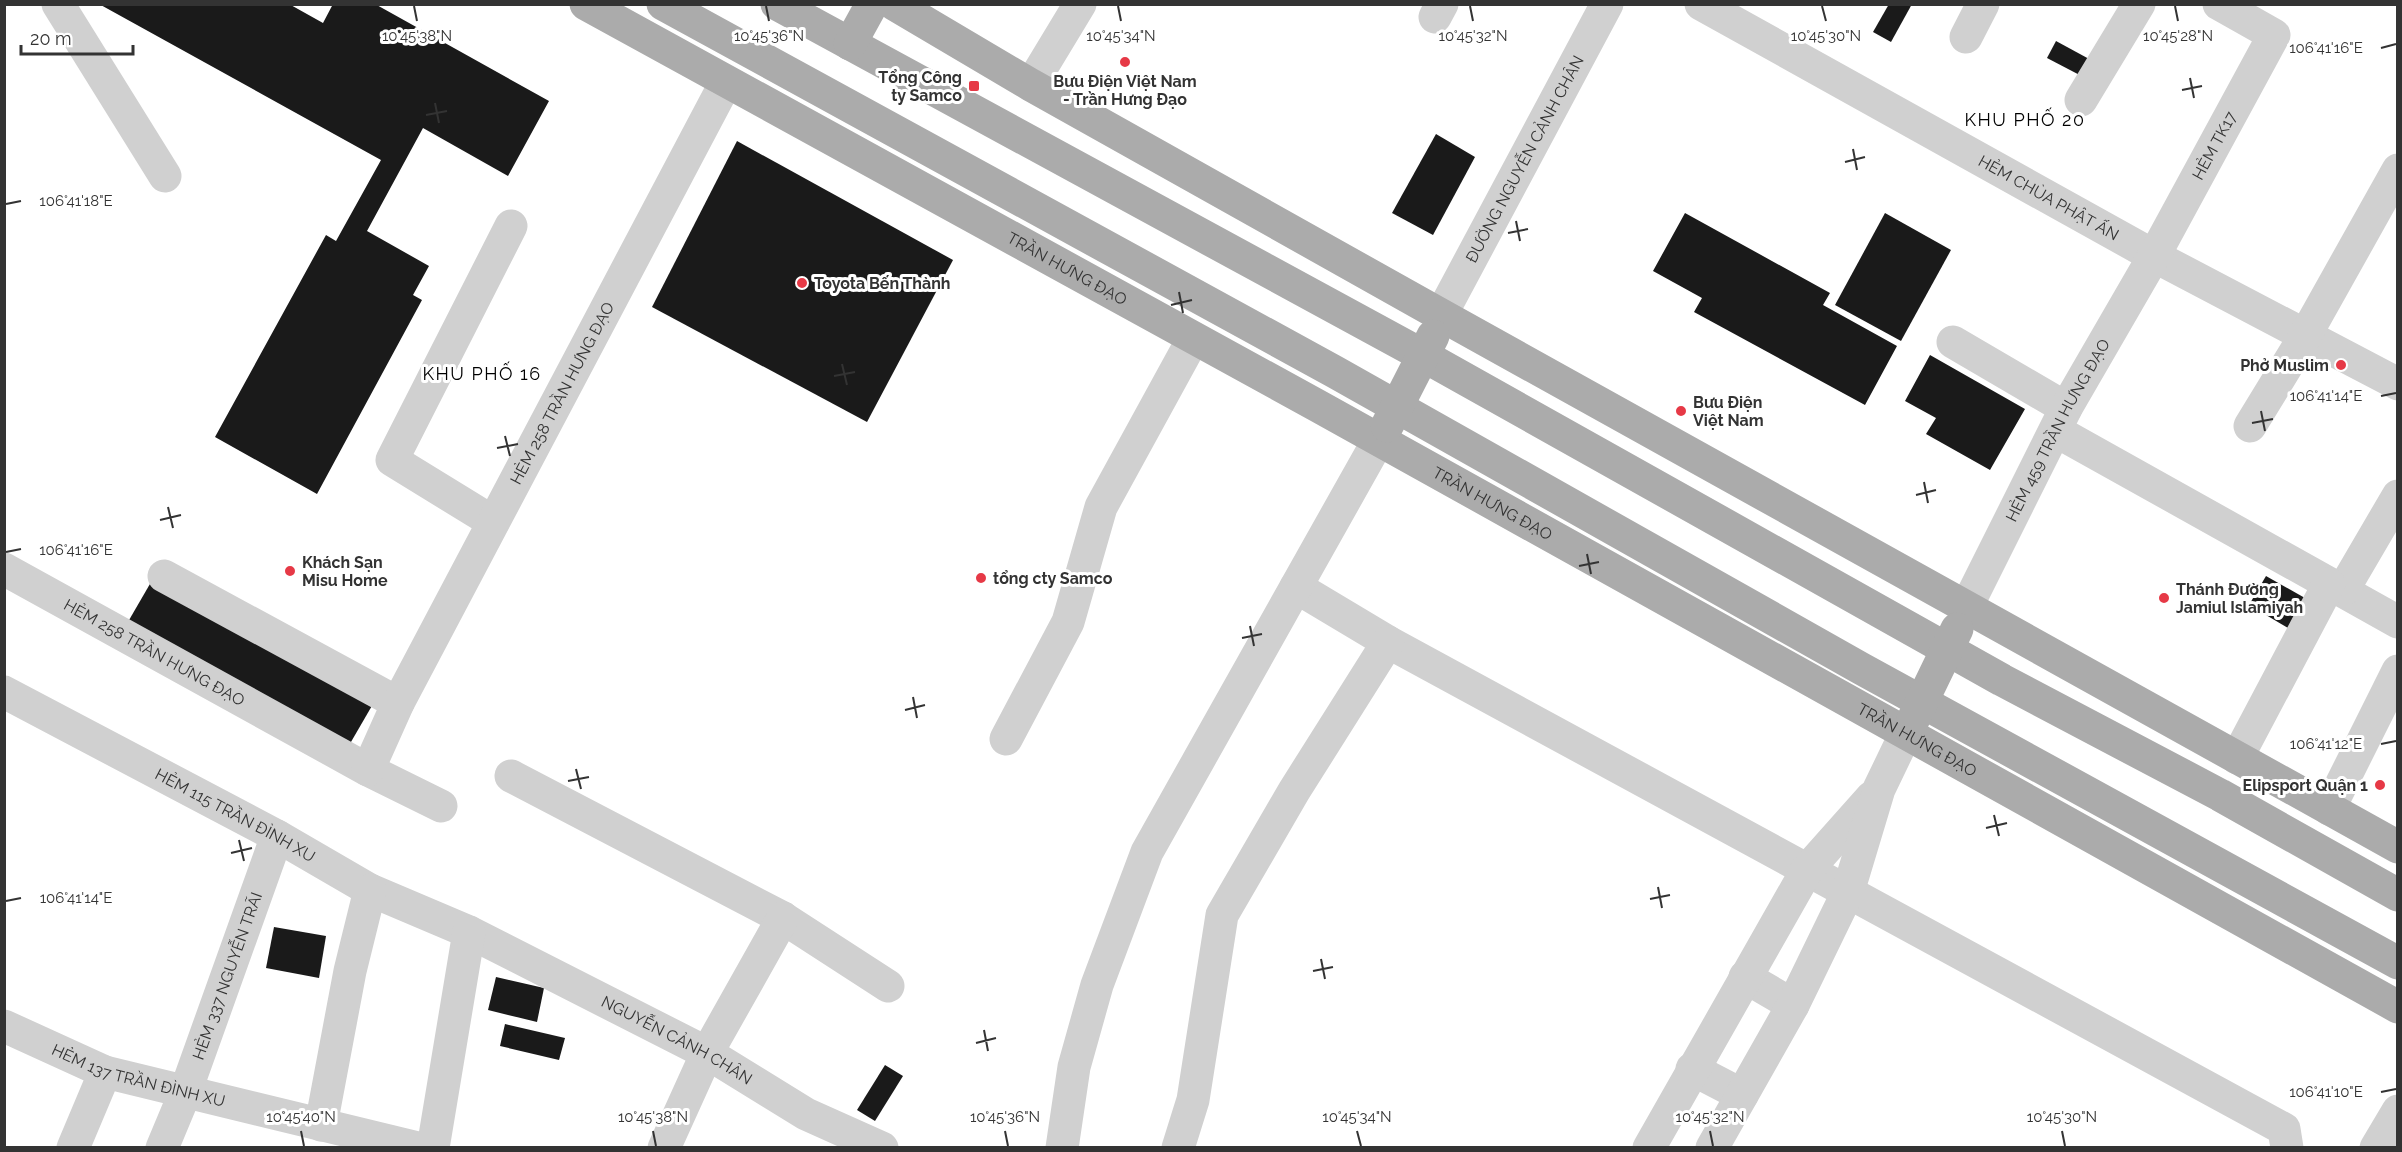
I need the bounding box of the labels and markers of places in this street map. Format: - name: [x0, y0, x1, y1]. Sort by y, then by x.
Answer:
- marker: Bưu Điện Việt Nam - Trần Hưng Đạo: [1118, 55, 1132, 69]
- place label: Tổng Công ty Samco: [878, 68, 962, 105]
- place label: Bưu Điện Việt Nam - Trần Hưng Đạo: [1053, 72, 1197, 109]
- marker: Tổng Công ty Samco: [967, 79, 981, 93]
- place label: Toyota Bến Thành: [814, 274, 951, 293]
- marker: Toyota Bến Thành: [795, 276, 809, 290]
- place label: Phở Muslim: [2240, 356, 2329, 375]
- marker: Phở Muslim: [2334, 358, 2348, 372]
- place label: Bưu Điện Việt Nam: [1693, 393, 1764, 430]
- marker: Bưu Điện Việt Nam: [1674, 404, 1688, 418]
- place label: Khách Sạn Misu Home: [302, 553, 388, 590]
- marker: Khách Sạn Misu Home: [283, 564, 297, 578]
- place label: tổng cty Samco: [993, 569, 1113, 588]
- marker: tổng cty Samco: [974, 571, 988, 585]
- place label: Thánh Đường Jamiul Islamiyah: [2176, 580, 2303, 617]
- marker: Thánh Đường Jamiul Islamiyah: [2157, 591, 2171, 605]
- place label: Elipsport Quận 1: [2243, 776, 2368, 795]
- marker: Elipsport Quận 1: [2373, 778, 2387, 792]

